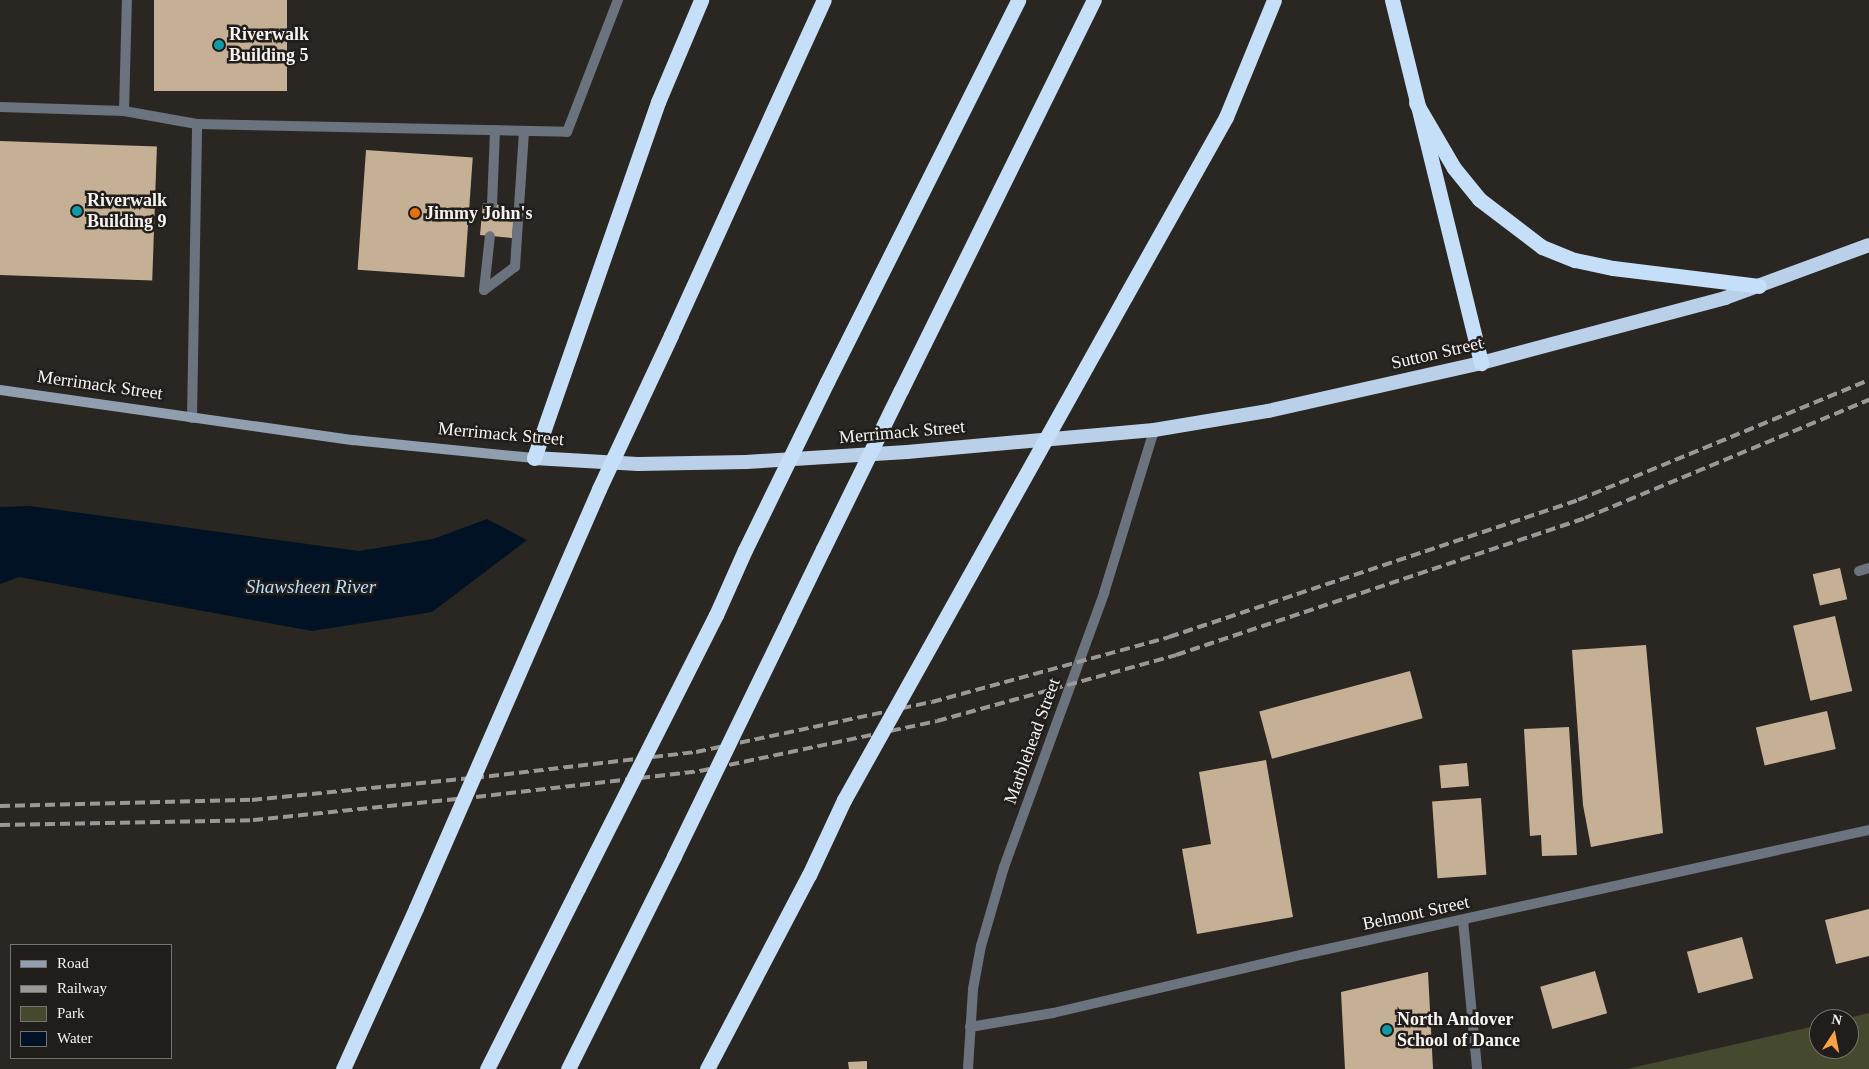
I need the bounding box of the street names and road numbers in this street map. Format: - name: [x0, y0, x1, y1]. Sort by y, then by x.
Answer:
- street label: Sutton Street: [1389, 332, 1485, 374]
- street label: Merrimack Street: [36, 366, 164, 404]
- street label: Merrimack Street: [838, 416, 966, 448]
- street label: Merrimack Street: [437, 418, 565, 450]
- street label: Marblehead Street: [999, 675, 1065, 807]
- street label: Belmont Street: [1361, 891, 1471, 935]

